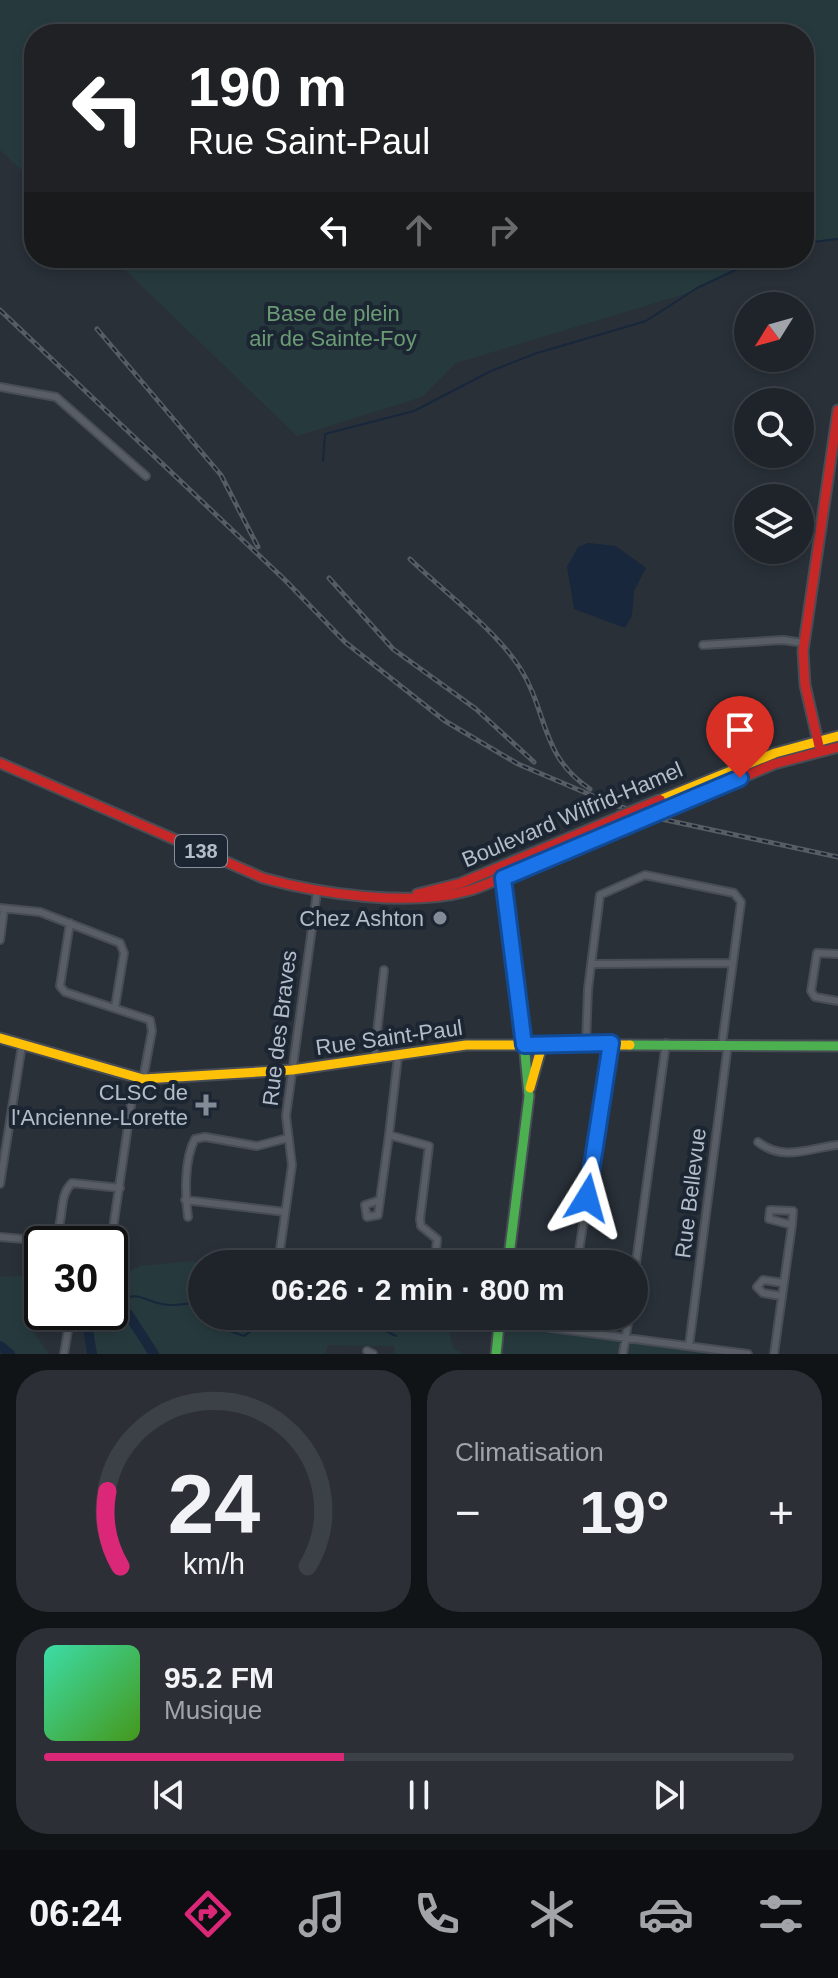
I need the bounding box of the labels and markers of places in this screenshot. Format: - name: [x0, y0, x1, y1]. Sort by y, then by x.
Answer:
- pin: [706, 696, 774, 778]
- place label: Chez Ashton: [299, 906, 424, 931]
- marker: Chez Ashton: [431, 909, 449, 927]
- place label: CLSC de l'Ancienne-Lorette: [11, 1080, 188, 1130]
- marker: CLSC de l'Ancienne-Lorette: [195, 1094, 217, 1116]

